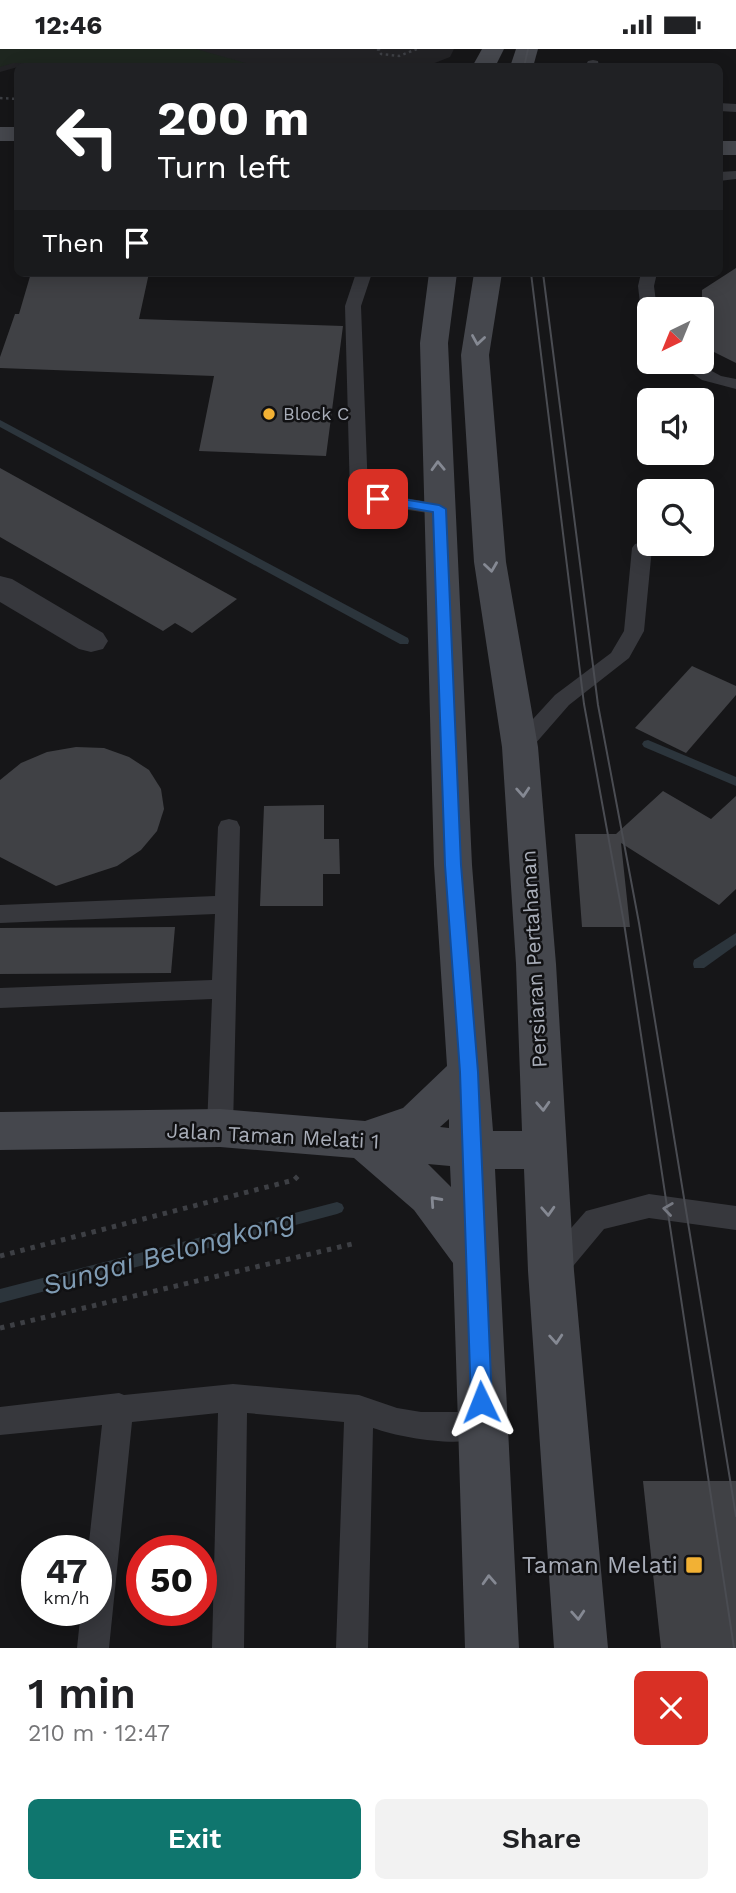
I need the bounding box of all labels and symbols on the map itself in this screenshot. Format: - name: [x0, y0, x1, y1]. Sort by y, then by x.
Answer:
- north arrow: [637, 297, 714, 375]
- one-way arrow: [470, 335, 485, 346]
- place label: Block C: [283, 403, 349, 424]
- marker: Block C: [261, 406, 277, 422]
- one-way arrow: [430, 460, 446, 471]
- pin: [348, 469, 408, 529]
- one-way arrow: [484, 561, 499, 573]
- one-way arrow: [515, 787, 530, 798]
- street label: Persiaran Pertahanan: [515, 850, 552, 1068]
- one-way arrow: [535, 1101, 550, 1112]
- street label: Jalan Taman Melati 1: [166, 1117, 380, 1154]
- one-way arrow: [431, 1196, 443, 1209]
- one-way arrow: [662, 1201, 674, 1216]
- water label: Sungai Belongkong: [39, 1203, 299, 1302]
- one-way arrow: [540, 1206, 555, 1217]
- one-way arrow: [548, 1334, 563, 1345]
- position arrow: [444, 1365, 518, 1439]
- speed limit sign: 50: [126, 1535, 217, 1626]
- place label: Taman Melati: [522, 1551, 678, 1579]
- marker: Taman Melati: [684, 1555, 704, 1575]
- one-way arrow: [482, 1574, 497, 1585]
- one-way arrow: [570, 1610, 585, 1621]

